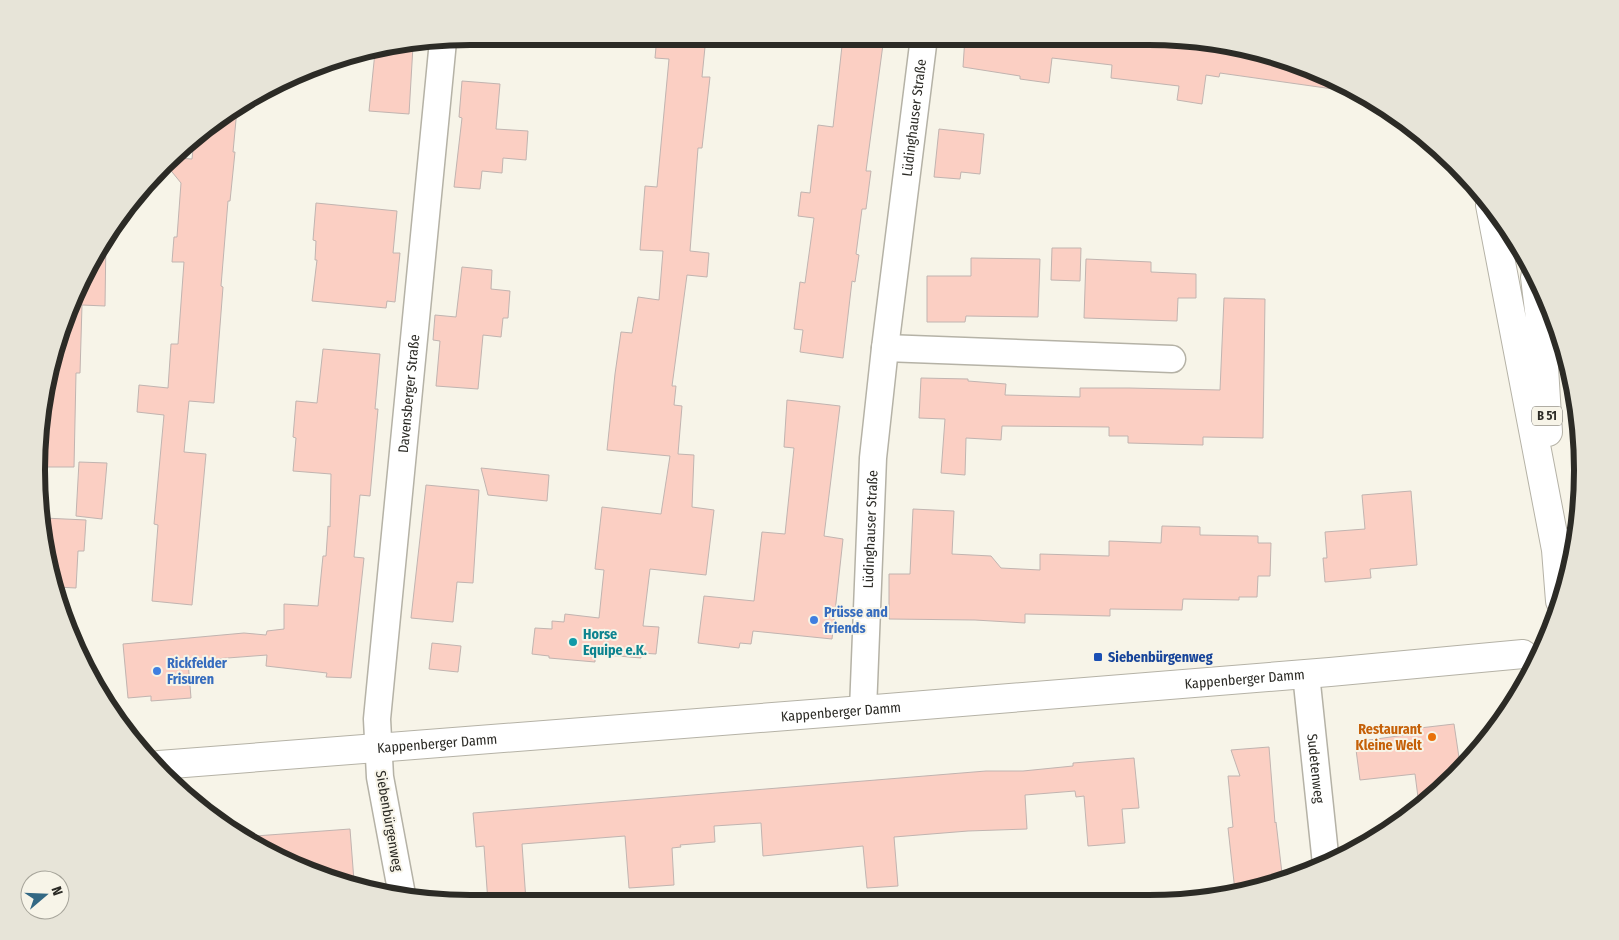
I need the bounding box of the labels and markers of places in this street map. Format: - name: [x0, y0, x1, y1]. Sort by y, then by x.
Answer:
- place label: Prüsse and friends: [824, 604, 888, 637]
- marker: Prüsse and friends: [808, 614, 820, 626]
- place label: Horse Equipe e.K.: [583, 626, 647, 659]
- marker: Horse Equipe e.K.: [567, 636, 579, 648]
- place label: Siebenbürgenweg: [1108, 649, 1213, 666]
- marker: Siebenbürgenweg: [1092, 651, 1104, 663]
- place label: Rickfelder Frisuren: [167, 655, 228, 688]
- marker: Rickfelder Frisuren: [151, 665, 163, 677]
- place label: Restaurant Kleine Welt: [1356, 721, 1423, 754]
- marker: Restaurant Kleine Welt: [1426, 731, 1438, 743]

